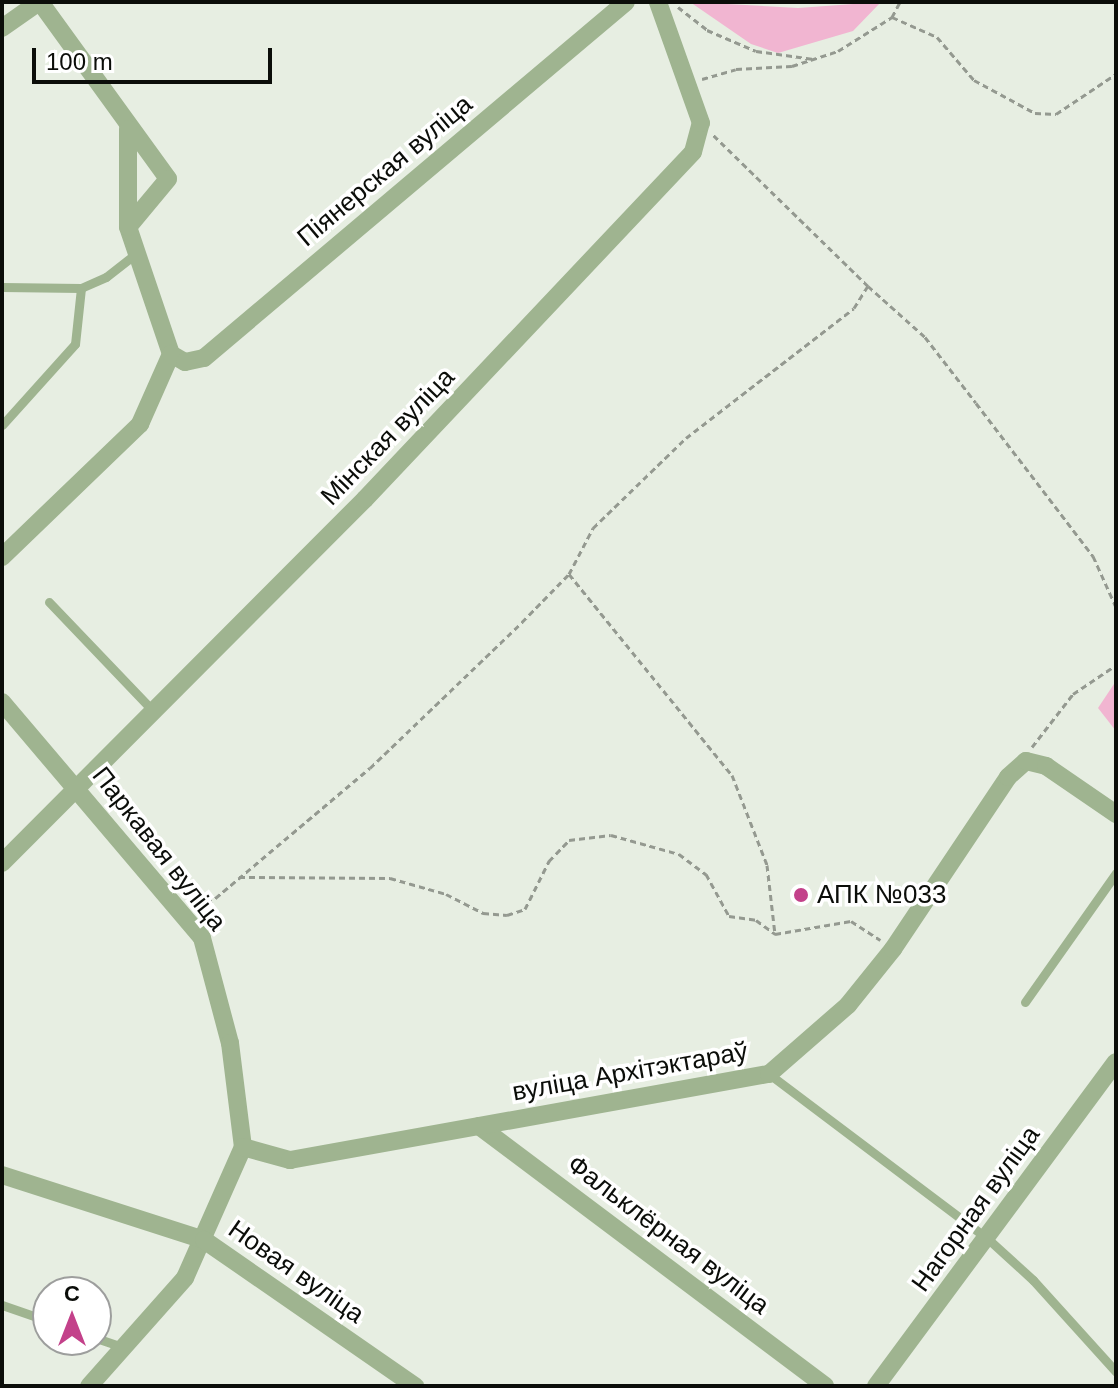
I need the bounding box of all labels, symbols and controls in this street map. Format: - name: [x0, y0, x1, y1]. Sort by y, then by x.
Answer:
- scale bar: [36, 32, 276, 82]
- text: 100 m: [46, 48, 113, 75]
- street label: Піянерская вуліца: [291, 89, 479, 253]
- street label: Мінская вуліца: [315, 362, 461, 512]
- street label: Паркавая вуліца: [85, 761, 233, 937]
- place label: АПК №033: [817, 879, 946, 911]
- marker: АПК №033: [792, 886, 810, 904]
- street label: вуліца Архітэктараў: [510, 1036, 750, 1108]
- street label: Нагорная вуліца: [905, 1120, 1047, 1298]
- street label: Фальклёрная вуліца: [561, 1149, 775, 1321]
- street label: Новая вуліца: [222, 1214, 370, 1330]
- north arrow: [32, 1276, 112, 1356]
- text: С: [64, 1281, 80, 1306]

